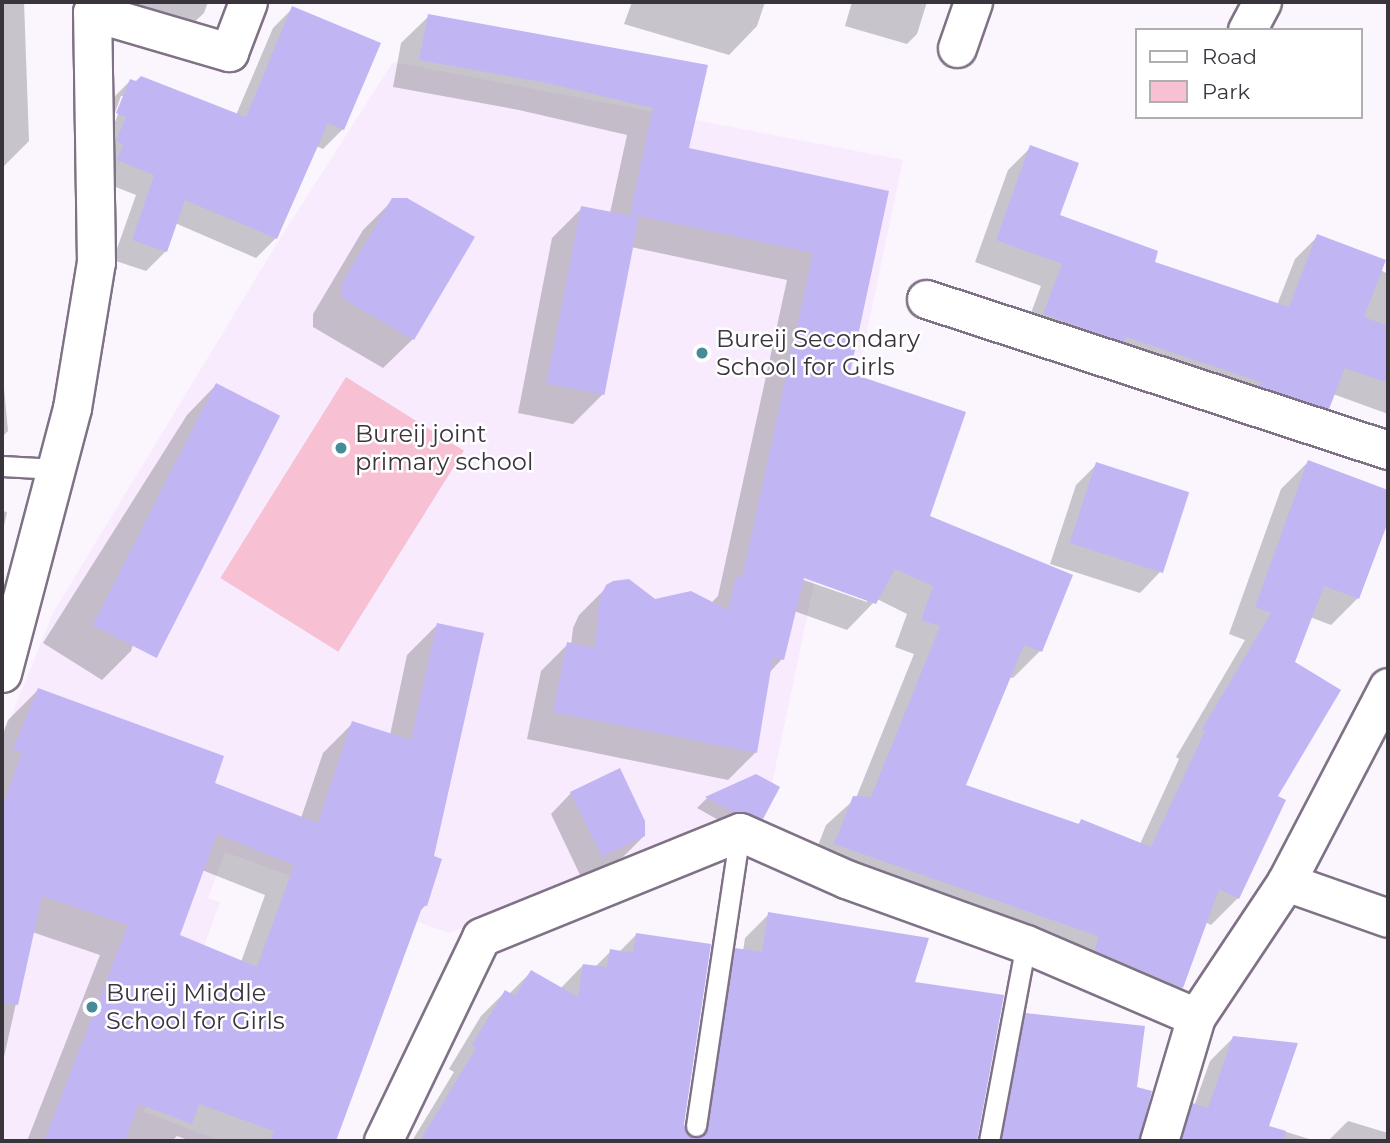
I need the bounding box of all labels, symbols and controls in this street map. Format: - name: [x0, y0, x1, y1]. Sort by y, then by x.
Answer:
- legend: [1134, 28, 1362, 119]
- text: Road: [1202, 44, 1257, 69]
- text: Park: [1202, 79, 1250, 104]
- place label: Bureij Secondary School for Girls: [716, 325, 920, 381]
- marker: Bureij Secondary School for Girls: [694, 345, 710, 361]
- place label: Bureij joint primary school: [355, 420, 533, 476]
- marker: Bureij joint primary school: [333, 440, 349, 456]
- place label: Bureij Middle School for Girls: [106, 979, 285, 1035]
- marker: Bureij Middle School for Girls: [84, 999, 100, 1015]

